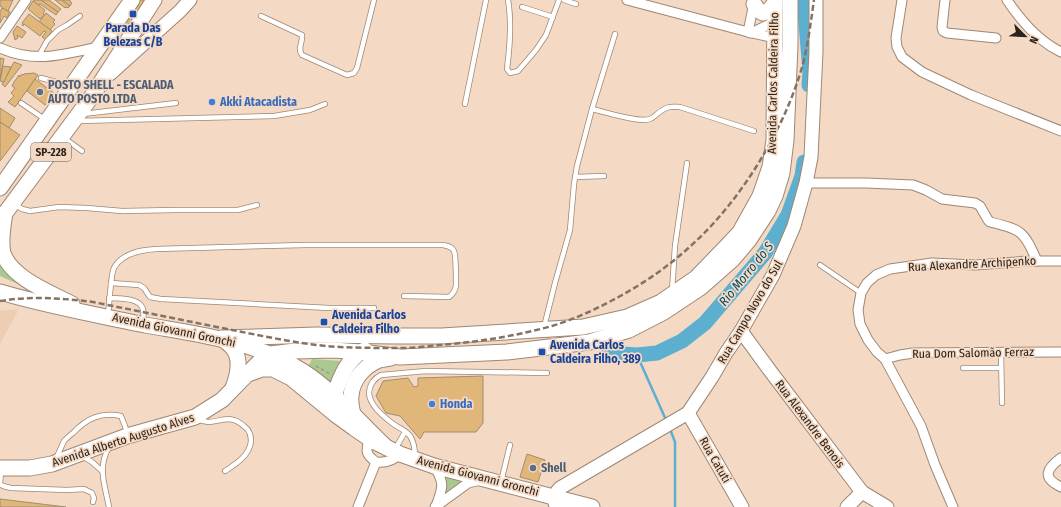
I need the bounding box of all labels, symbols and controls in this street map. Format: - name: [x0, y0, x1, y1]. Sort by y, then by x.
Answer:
- marker: Parada Das Belezas C/B: [128, 9, 138, 19]
- street label: Avenida Carlos Caldeira Filho: [765, 12, 781, 154]
- north arrow: [1005, 16, 1045, 56]
- place label: Parada Das Belezas C/B: [103, 21, 163, 49]
- text: N: [1026, 34, 1041, 46]
- place label: POSTO SHELL - ESCALADA AUTO POSTO LTDA: [47, 78, 174, 106]
- marker: POSTO SHELL - ESCALADA AUTO POSTO LTDA: [35, 87, 45, 97]
- place label: Akki Atacadista: [219, 95, 297, 109]
- marker: Akki Atacadista: [207, 97, 217, 107]
- road number: SP-228: [31, 143, 71, 161]
- water label: Rio Morro do S: [716, 239, 777, 309]
- street label: Rua Alexandre Archipenko: [908, 254, 1036, 274]
- street label: Rua Campo Novo do Sul: [715, 258, 785, 366]
- place label: Avenida Carlos Caldeira Filho: [331, 308, 407, 336]
- street label: Avenida Giovanni Gronchi: [111, 310, 237, 350]
- marker: Avenida Carlos Caldeira Filho: [319, 317, 329, 327]
- place label: Avenida Carlos Caldeira Filho, 389: [549, 338, 641, 366]
- street label: Rua Dom Salomão Ferraz: [912, 345, 1034, 361]
- marker: Avenida Carlos Caldeira Filho, 389: [537, 347, 547, 357]
- street label: Rua Alexandre Benois: [772, 377, 848, 471]
- place label: Honda: [440, 397, 472, 411]
- marker: Honda: [427, 399, 437, 409]
- street label: Avenida Alberto Augusto Alves: [50, 410, 196, 470]
- street label: Rua Catuti: [696, 435, 734, 485]
- street label: Avenida Giovanni Gronchi: [416, 453, 540, 499]
- place label: Shell: [541, 461, 567, 475]
- marker: Shell: [528, 463, 538, 473]

